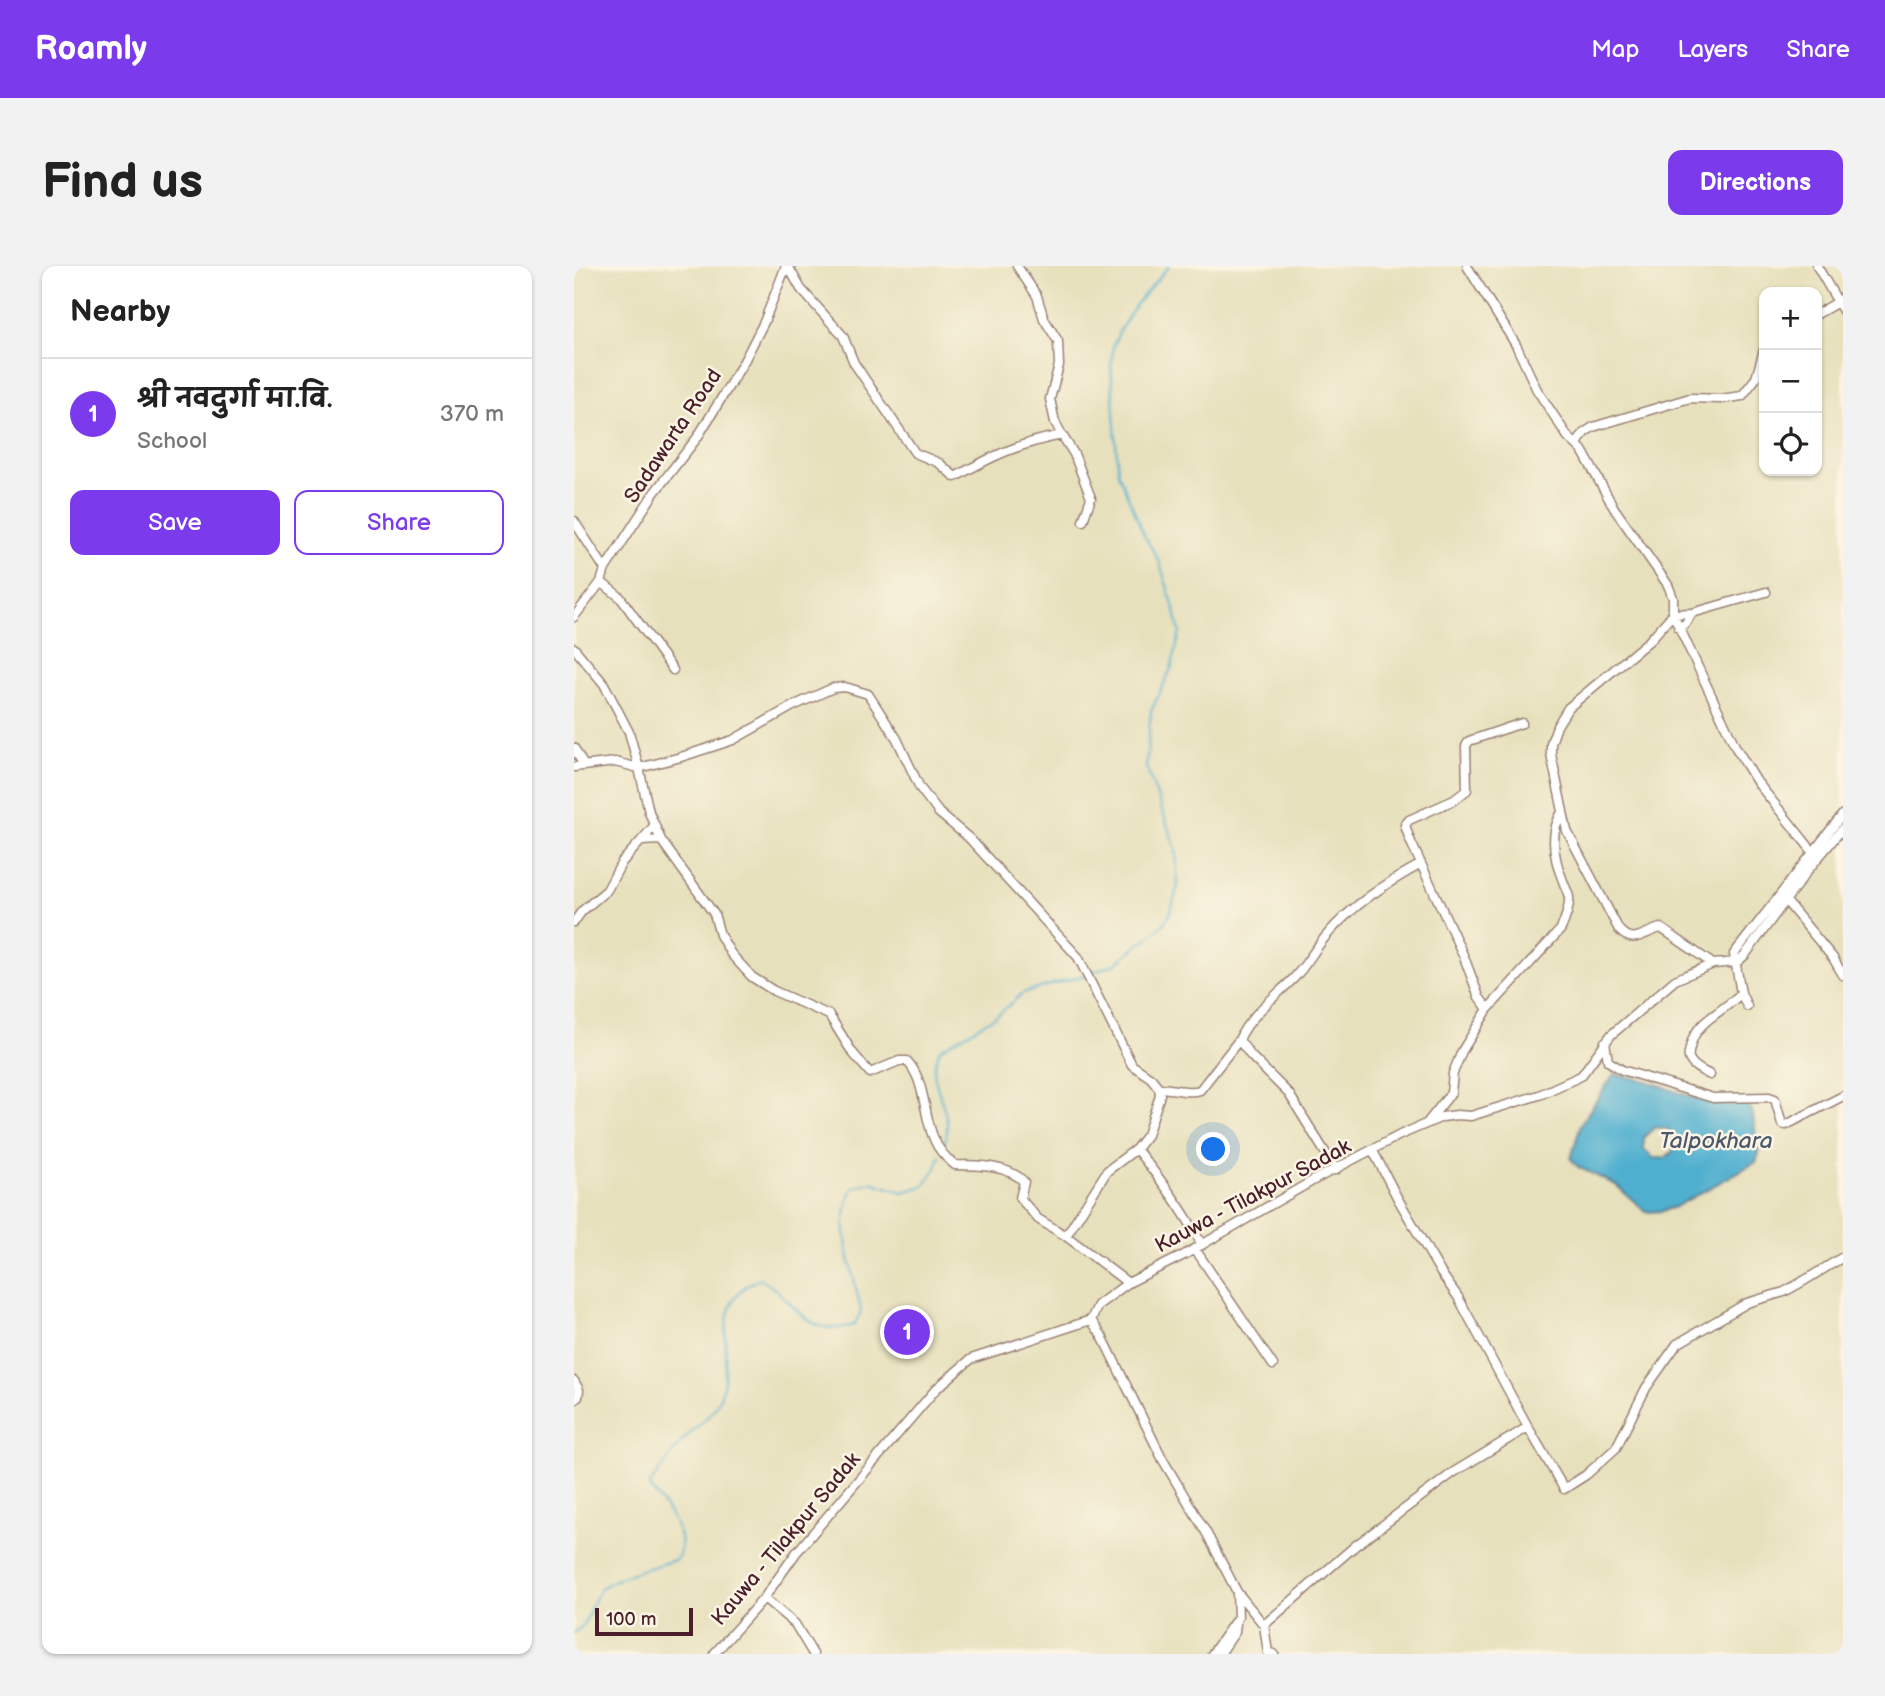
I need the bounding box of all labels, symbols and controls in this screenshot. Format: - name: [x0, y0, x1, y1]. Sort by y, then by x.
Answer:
- text: Roamly: [35, 29, 147, 69]
- text: Map: [1591, 35, 1639, 64]
- text: Layers: [1677, 35, 1748, 64]
- text: Share: [1786, 35, 1850, 64]
- button: Directions: [1668, 150, 1843, 215]
- text: Find us: [42, 153, 203, 212]
- map controls: [1759, 287, 1822, 476]
- button: +: [1759, 287, 1822, 350]
- text: Nearby: [70, 294, 170, 330]
- button: −: [1759, 350, 1822, 413]
- street label: Sadawarta Road: [619, 364, 727, 508]
- text: श्री नवदुर्गा मा.वि.: [137, 384, 332, 415]
- text: 1: [88, 400, 98, 428]
- text: 370 m: [440, 400, 504, 428]
- button: locate: [1759, 413, 1822, 476]
- text: School: [137, 427, 207, 455]
- button: Save: [70, 490, 280, 555]
- button: Share: [294, 490, 504, 555]
- water label: Talpokhara: [1659, 1127, 1773, 1155]
- your location: [1196, 1132, 1230, 1166]
- street label: Kauwa - Tilakpur Sadak: [1151, 1133, 1356, 1258]
- pin: 1: [884, 1306, 930, 1358]
- street label: Kauwa - Tilakpur Sadak: [706, 1447, 866, 1631]
- scale bar: [595, 1605, 693, 1637]
- text: 100 m: [606, 1608, 657, 1631]

